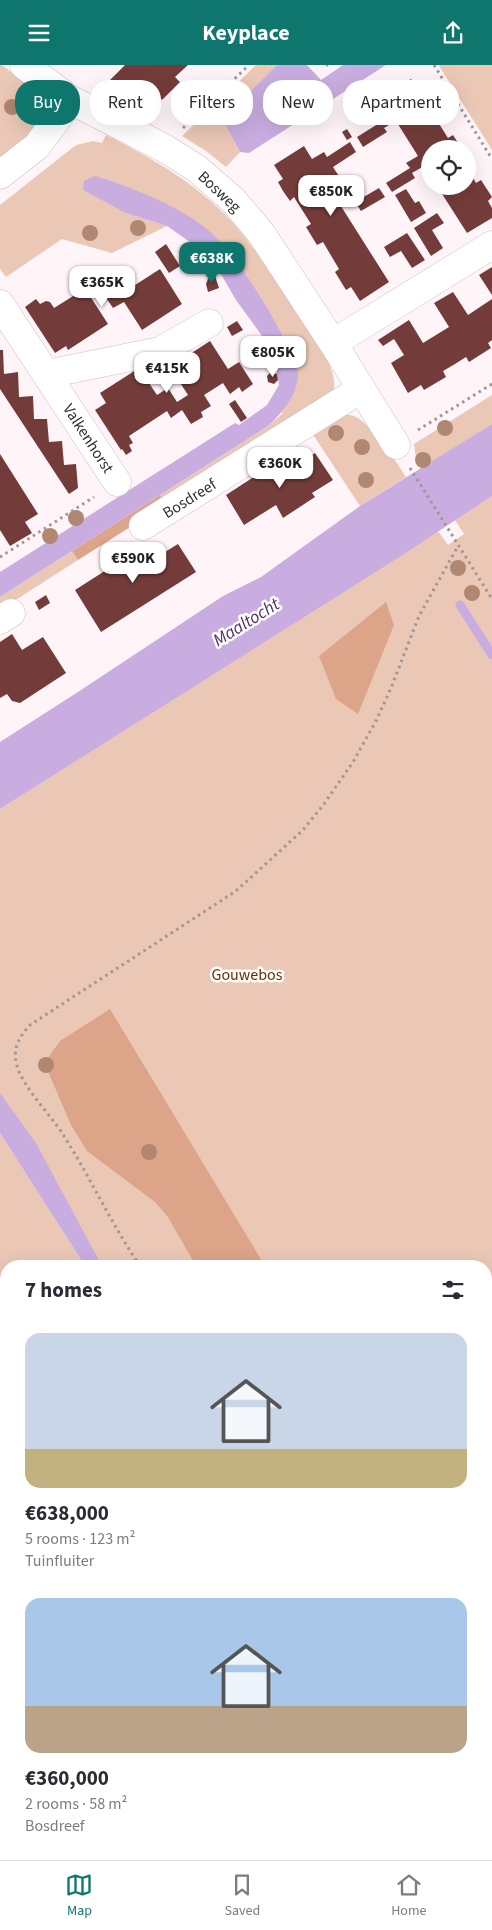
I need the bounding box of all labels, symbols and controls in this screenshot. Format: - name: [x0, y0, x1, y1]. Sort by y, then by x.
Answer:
- text: Keyplace: [202, 17, 290, 49]
- icon: menu: [25, 19, 53, 47]
- icon: share: [439, 19, 467, 47]
- chip: Buy: [15, 80, 80, 125]
- chip: Rent: [90, 80, 161, 125]
- chip: Filters: [171, 80, 253, 125]
- chip: New: [263, 80, 333, 125]
- chip: Apartment: [343, 80, 459, 125]
- map controls: [421, 140, 476, 195]
- button: locate: [421, 140, 476, 195]
- street label: Bosweg: [193, 166, 246, 218]
- pin: €850K: [296, 175, 366, 217]
- text: €850K: [309, 180, 353, 202]
- pin: €638K: [177, 241, 247, 284]
- text: €638K: [190, 247, 234, 269]
- pin: €365K: [67, 265, 137, 308]
- text: €365K: [80, 271, 124, 293]
- pin: €805K: [238, 335, 308, 378]
- text: €805K: [251, 341, 295, 363]
- pin: €415K: [132, 351, 202, 394]
- text: €415K: [145, 357, 189, 379]
- street label: Valkenhorst: [57, 399, 119, 478]
- pin: €360K: [245, 447, 315, 489]
- text: €360K: [258, 452, 302, 474]
- street label: Bosdreef: [158, 473, 222, 524]
- pin: €590K: [98, 541, 168, 584]
- text: €590K: [111, 547, 155, 569]
- water label: Maaltocht: [208, 591, 285, 653]
- park label: Gouwebos: [212, 964, 283, 986]
- text: 7 homes: [25, 1275, 102, 1305]
- icon: filters: [439, 1276, 467, 1304]
- icon: home: [201, 1366, 291, 1456]
- text: €638,000: [25, 1498, 109, 1528]
- text: 5 rooms · 123 m²: [25, 1528, 135, 1550]
- text: Tuinfluiter: [25, 1550, 94, 1572]
- icon: home: [201, 1631, 291, 1721]
- text: €360,000: [25, 1763, 109, 1793]
- text: 2 rooms · 58 m²: [25, 1793, 127, 1815]
- text: Bosdreef: [25, 1815, 85, 1837]
- tab: Map: [65, 1871, 93, 1921]
- tab: Saved: [224, 1871, 260, 1921]
- tab: Home: [391, 1871, 426, 1921]

